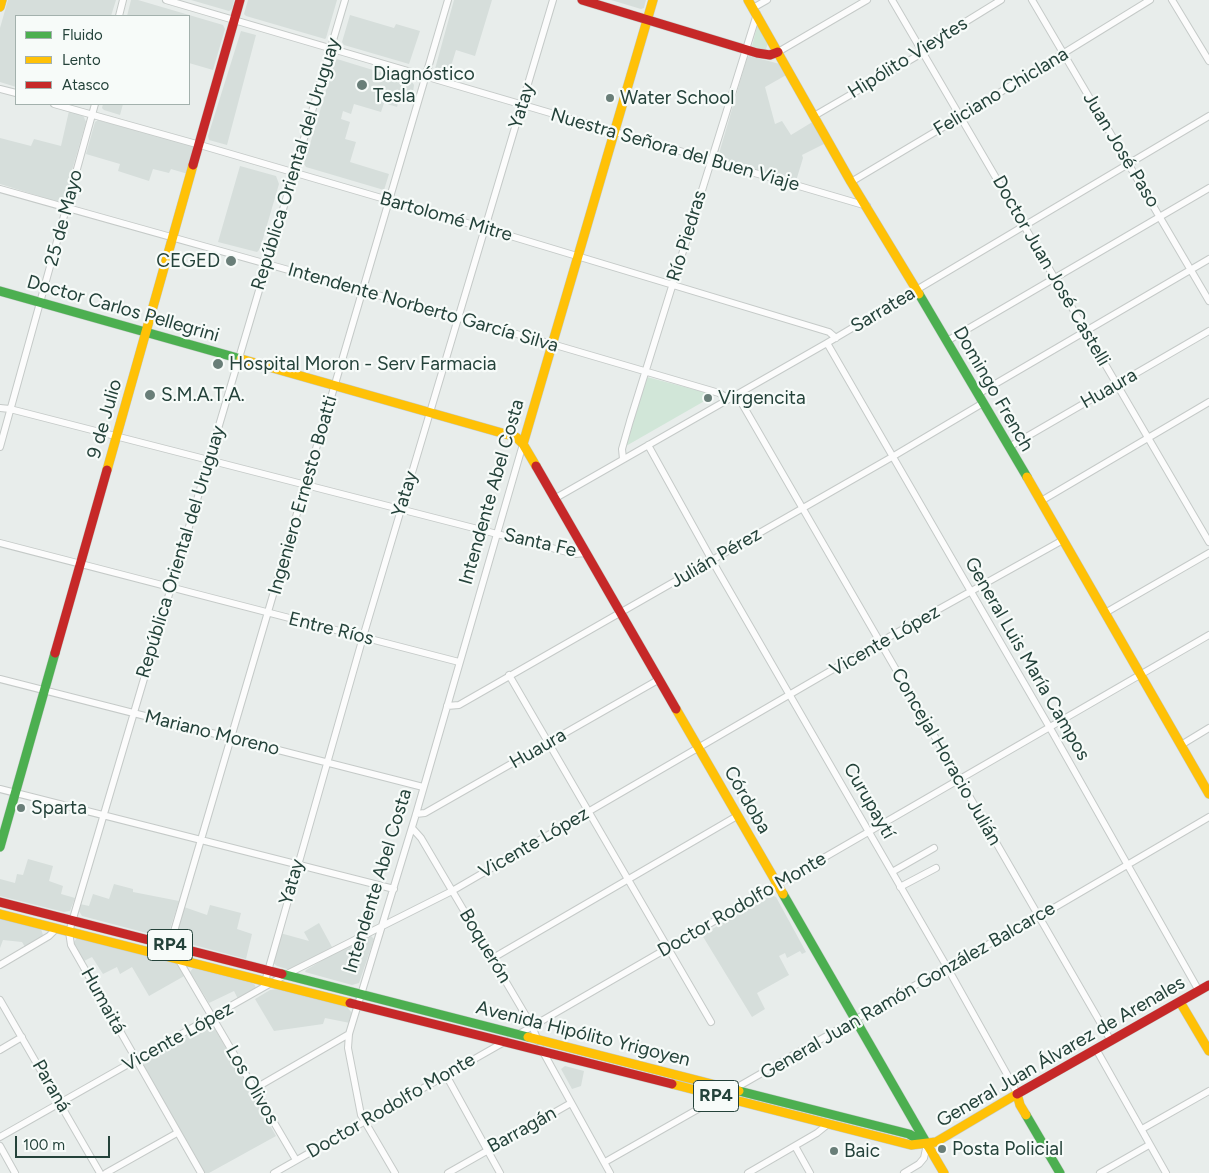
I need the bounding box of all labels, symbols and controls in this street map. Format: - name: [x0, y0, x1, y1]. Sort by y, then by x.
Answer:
- street label: Hipólito Vieytes: [844, 12, 972, 104]
- legend: [15, 15, 190, 105]
- text: Fluido: [62, 26, 103, 44]
- street label: República Oriental del Uruguay: [247, 35, 345, 293]
- street label: Feliciano Chiclana: [930, 43, 1072, 141]
- text: Lento: [62, 51, 101, 69]
- place label: Diagnóstico Tesla: [373, 63, 475, 107]
- text: Atasco: [62, 76, 109, 94]
- marker: Diagnóstico Tesla: [355, 78, 369, 92]
- street label: Yatay: [504, 80, 540, 132]
- place label: Water School: [620, 87, 735, 109]
- street label: Juan José Paso: [1078, 88, 1164, 212]
- marker: Water School: [604, 92, 616, 104]
- street label: Nuestra Señora del Buen Viaje: [548, 103, 802, 197]
- street label: 25 de Mayo: [40, 167, 88, 269]
- street label: Doctor Juan José Castelli: [987, 172, 1115, 370]
- street label: Bartolomé Mitre: [377, 187, 515, 247]
- street label: Río Piedras: [662, 188, 712, 284]
- place label: CEGED: [156, 250, 220, 272]
- marker: CEGED: [224, 254, 238, 268]
- street label: Intendente Norberto García Silva: [285, 258, 561, 358]
- street label: Doctor Carlos Pellegrini: [24, 271, 222, 347]
- street label: Sarratea: [847, 282, 919, 338]
- street label: Domingo French: [948, 322, 1038, 456]
- place label: Hospital Moron - Serv Farmacia: [229, 353, 497, 375]
- marker: Hospital Moron - Serv Farmacia: [211, 357, 225, 371]
- street label: Huaura: [1077, 364, 1141, 414]
- street label: 9 de Julio: [83, 377, 127, 461]
- place label: S.M.A.T.A.: [161, 384, 245, 406]
- place label: Virgencita: [718, 387, 806, 409]
- marker: S.M.A.T.A.: [143, 388, 157, 402]
- marker: Virgencita: [702, 392, 714, 404]
- street label: Ingeniero Ernesto Boatti: [264, 393, 342, 597]
- street label: Intendente Abel Costa: [455, 397, 529, 587]
- street label: República Oriental del Uruguay: [132, 423, 230, 681]
- street label: Yatay: [387, 468, 423, 520]
- street label: Julián Pérez: [666, 523, 766, 593]
- street label: Santa Fe: [501, 524, 579, 562]
- street label: General Luis María Campos: [959, 553, 1095, 765]
- street label: Vicente López: [826, 600, 944, 682]
- street label: Entre Ríos: [286, 607, 376, 651]
- street label: Concejal Horacio Julián: [886, 664, 1006, 850]
- street label: Mariano Moreno: [142, 705, 282, 761]
- street label: Huaura: [506, 724, 570, 774]
- street label: Curupaytí: [838, 759, 900, 843]
- street label: Córdoba: [719, 762, 775, 838]
- street label: Intendente Abel Costa: [339, 786, 417, 976]
- place label: Sparta: [31, 797, 87, 819]
- marker: Sparta: [15, 802, 27, 814]
- street label: Vicente López: [475, 802, 593, 884]
- street label: Doctor Rodolfo Monte: [654, 847, 830, 963]
- street label: Yatay: [275, 856, 309, 908]
- street label: General Juan Ramón González Balcarce: [757, 897, 1059, 1085]
- street label: Boquerón: [454, 905, 516, 987]
- road number: RP4: [148, 930, 192, 960]
- street label: Humaitá: [76, 964, 130, 1038]
- street label: General Juan Álvarez de Arenales: [933, 971, 1189, 1133]
- street label: Avenida Hipólito Yrigoyen: [474, 996, 692, 1072]
- street label: Vicente López: [119, 997, 237, 1077]
- street label: Los Olivos: [220, 1041, 284, 1129]
- street label: Doctor Rodolfo Monte: [303, 1048, 479, 1164]
- street label: Paraná: [27, 1056, 75, 1116]
- road number: RP4: [694, 1080, 738, 1112]
- street label: Barragán: [484, 1102, 560, 1158]
- scale bar: [18, 1126, 112, 1158]
- text: 100 m: [23, 1136, 65, 1154]
- place label: Posta Policial: [952, 1138, 1063, 1160]
- place label: Baic: [844, 1140, 880, 1162]
- marker: Posta Policial: [936, 1143, 948, 1155]
- marker: Baic: [828, 1145, 840, 1157]

